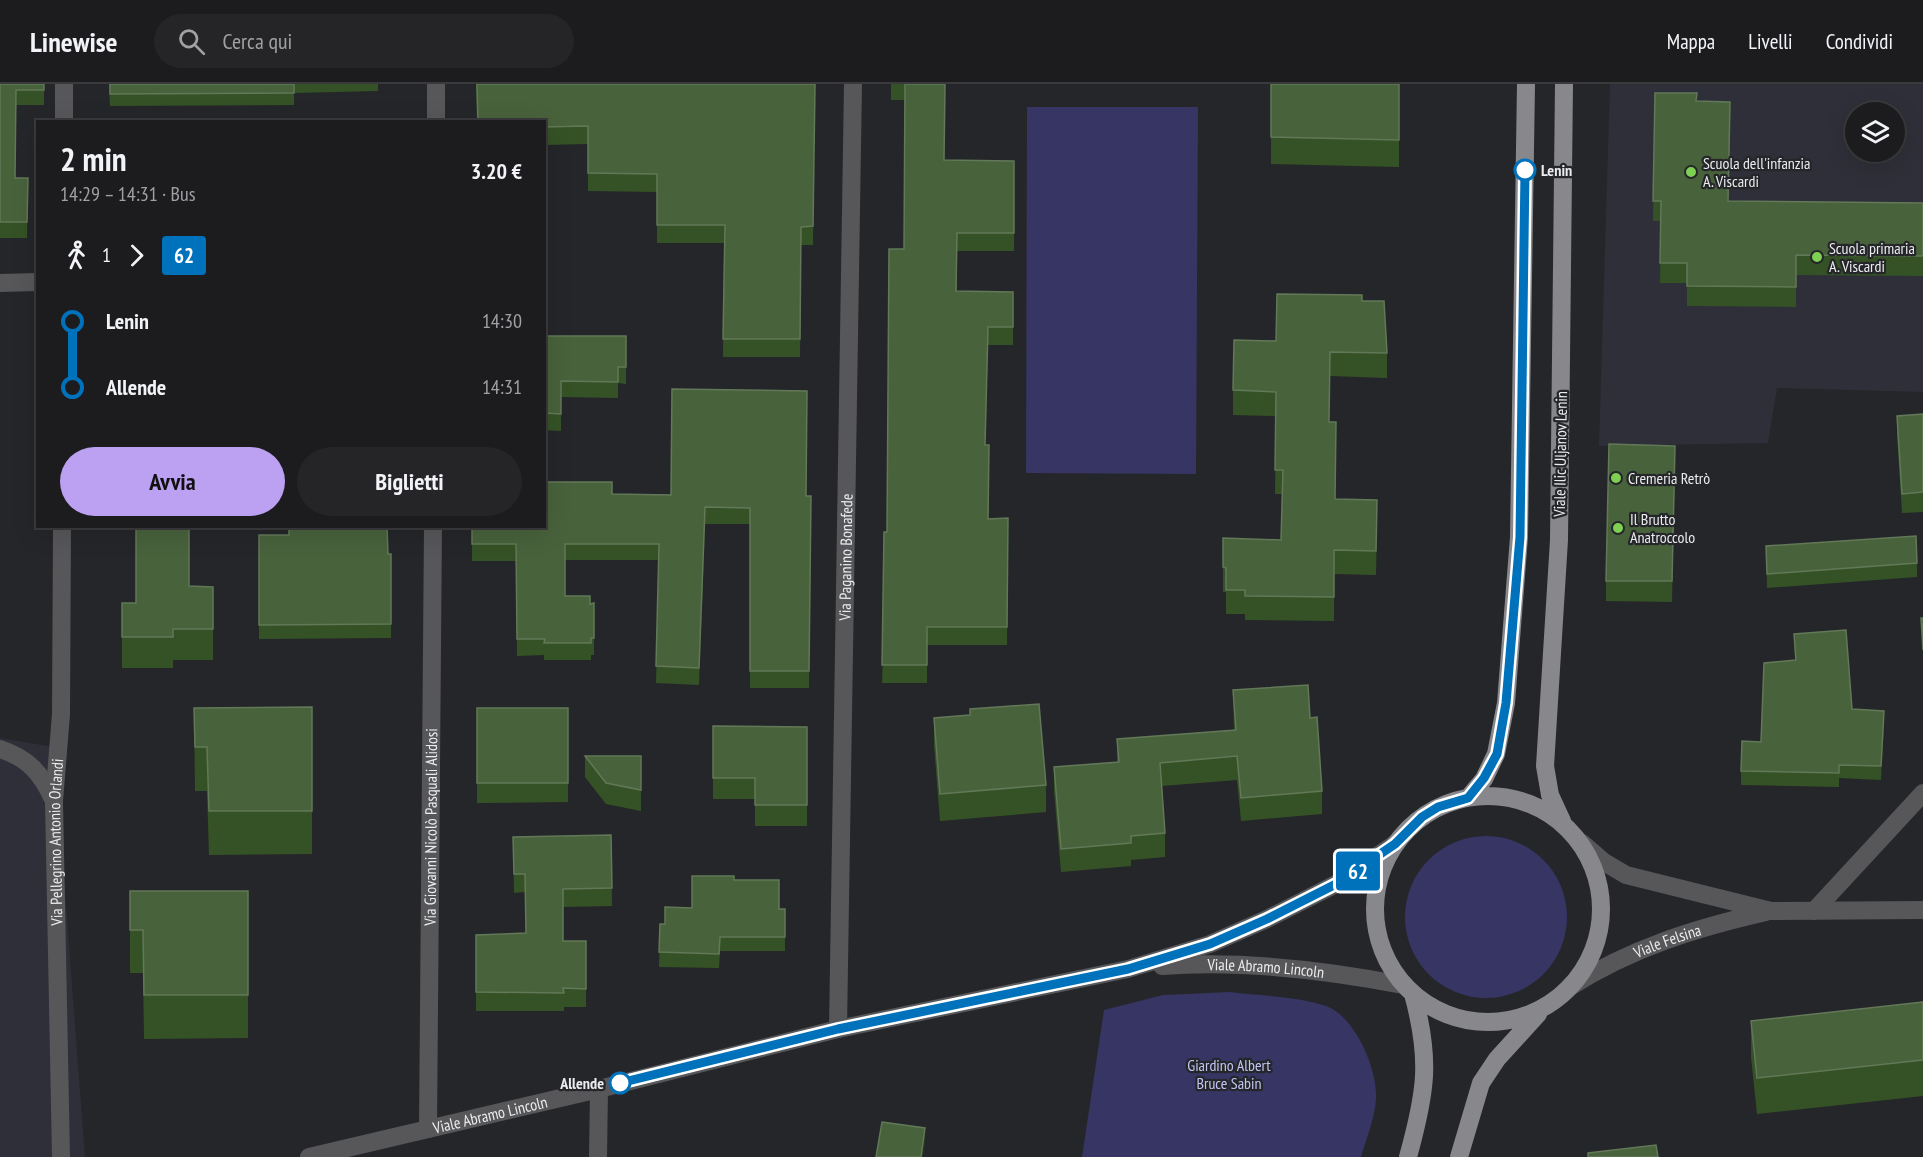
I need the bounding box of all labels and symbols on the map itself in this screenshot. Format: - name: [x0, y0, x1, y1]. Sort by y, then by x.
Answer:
- place label: Scuola dell'infanzia A. Viscardi: [1703, 153, 1810, 191]
- marker: Lenin: [1514, 159, 1536, 181]
- place label: Lenin: [1541, 160, 1572, 180]
- marker: Scuola dell'infanzia A. Viscardi: [1684, 165, 1698, 179]
- place label: Scuola primaria A. Viscardi: [1829, 238, 1915, 276]
- marker: Scuola primaria A. Viscardi: [1810, 250, 1824, 264]
- street label: Viale Ilic Uljanov Lenin: [1549, 391, 1571, 518]
- place label: Cremeria Retrò: [1628, 468, 1710, 488]
- marker: Cremeria Retrò: [1609, 471, 1623, 485]
- street label: Via Paganino Bonafede: [834, 493, 856, 622]
- place label: Il Brutto Anatroccolo: [1630, 509, 1695, 547]
- marker: Il Brutto Anatroccolo: [1611, 521, 1625, 535]
- street label: Via Giovanni Nicolò Pasquali Alidosi: [420, 728, 441, 927]
- street label: Via Pellegrino Antonio Orlandi: [44, 758, 67, 927]
- line badge: 62: [1331, 852, 1385, 890]
- street label: Viale Felsina: [1629, 919, 1703, 963]
- street label: Viale Abramo Lincoln: [1206, 954, 1325, 982]
- park label: Giardino Albert Bruce Sabin: [1187, 1055, 1271, 1093]
- marker: Allende: [609, 1072, 631, 1094]
- place label: Allende: [559, 1073, 604, 1093]
- street label: Viale Abramo Lincoln: [430, 1091, 549, 1138]

